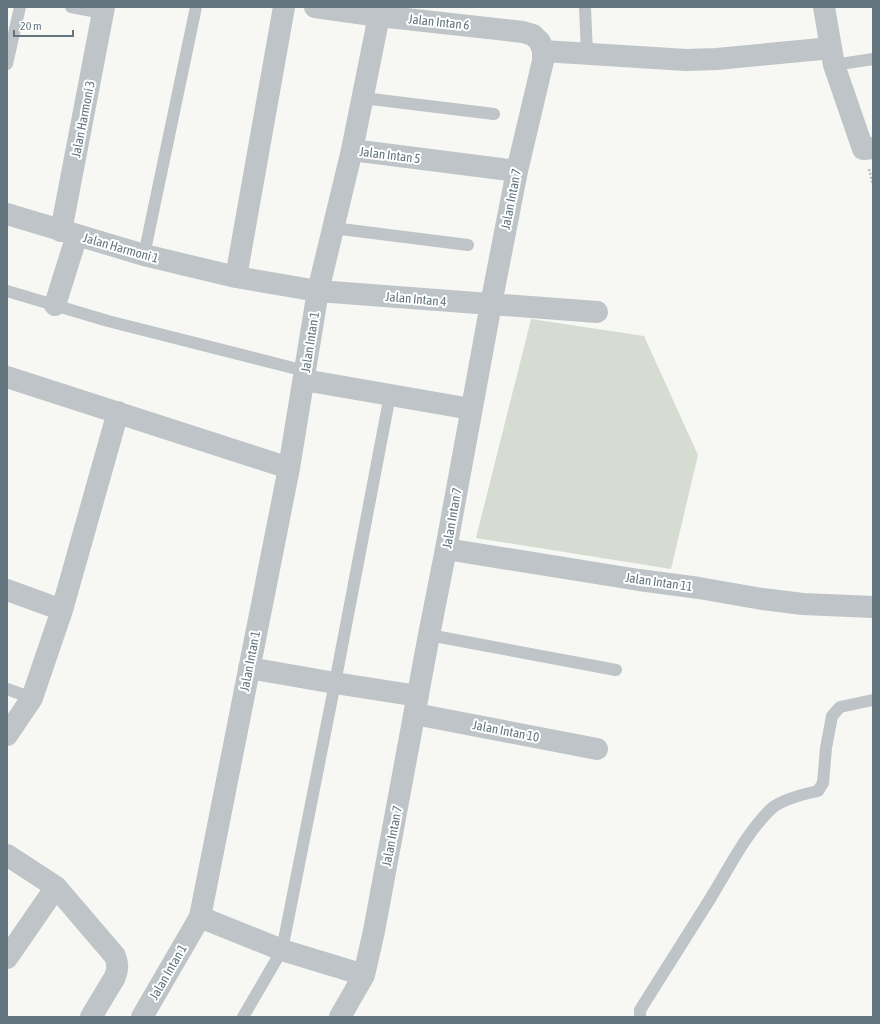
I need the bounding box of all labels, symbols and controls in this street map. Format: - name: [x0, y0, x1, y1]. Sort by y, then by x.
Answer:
- street label: Jalan Intan 6: [408, 11, 470, 33]
- scale bar: [14, 12, 73, 38]
- text: 20 m: [20, 19, 42, 33]
- street label: Jalan Harmoni 3: [68, 79, 98, 159]
- street label: Jalan Intan 5: [359, 144, 421, 166]
- street label: Jalan Intan 7: [498, 167, 524, 231]
- street label: Jalan Harmoni 1: [82, 230, 160, 266]
- street label: Jalan Intan 4: [385, 289, 447, 309]
- street label: Jalan Intan 1: [298, 311, 322, 373]
- street label: Jalan Intan 7: [439, 486, 465, 550]
- street label: Jalan Intan 11: [625, 570, 693, 594]
- street label: Jalan Intan 1: [237, 629, 263, 693]
- street label: Jalan Intan 10: [471, 717, 541, 745]
- street label: Jalan Intan 7: [379, 804, 405, 868]
- street label: Jalan Intan 1: [146, 942, 190, 1002]

